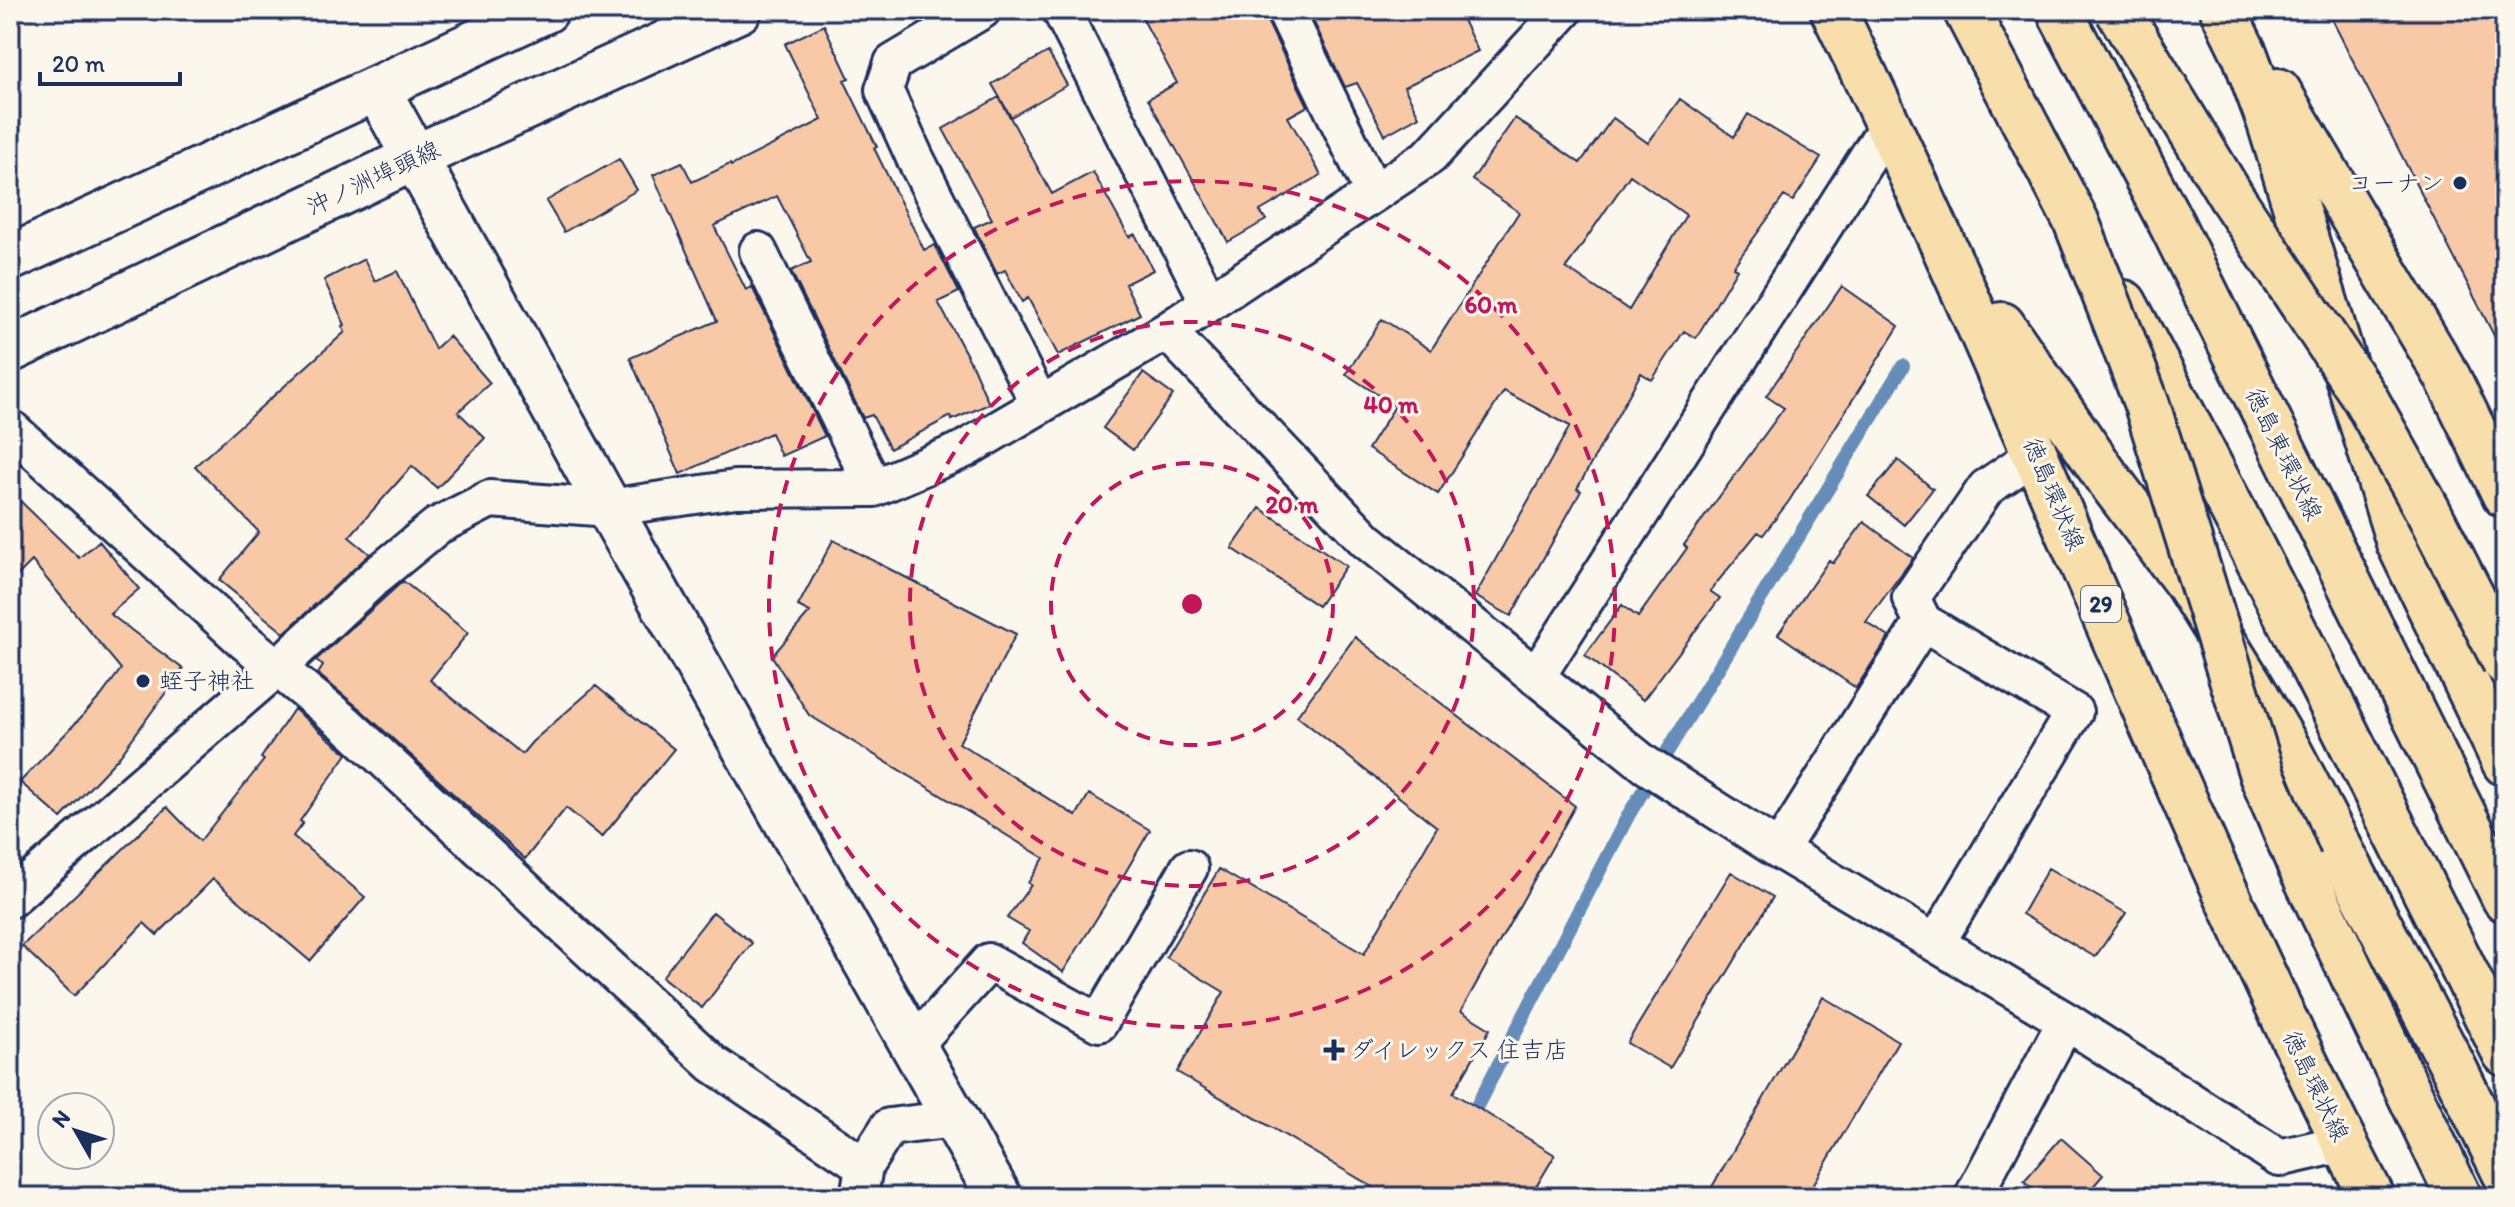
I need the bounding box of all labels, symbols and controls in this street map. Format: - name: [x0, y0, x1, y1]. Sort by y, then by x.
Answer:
- scale bar: [40, 36, 180, 86]
- text: 20 m: [52, 49, 105, 78]
- street label: 沖ノ洲埠頭線: [301, 134, 444, 221]
- place label: コーナン: [2348, 168, 2444, 197]
- marker: コーナン: [2451, 174, 2469, 192]
- text: 60 m: [1464, 290, 1518, 319]
- street label: 徳島東環状線: [2240, 383, 2329, 525]
- text: 40 m: [1364, 390, 1419, 419]
- street label: 徳島環状線: [2018, 433, 2091, 555]
- text: 20 m: [1266, 490, 1319, 519]
- road number: 29: [2081, 586, 2121, 622]
- centre of rings: [1178, 590, 1206, 618]
- place label: 蛭子神社: [159, 666, 255, 695]
- marker: 蛭子神社: [134, 672, 152, 690]
- street label: 徳島環状線: [2277, 1025, 2356, 1146]
- place label: ダイレックス 住吉店: [1350, 1035, 1569, 1064]
- marker: ダイレックス 住吉店: [1325, 1041, 1343, 1059]
- north arrow: [36, 1091, 116, 1171]
- text: N: [46, 1104, 76, 1133]

